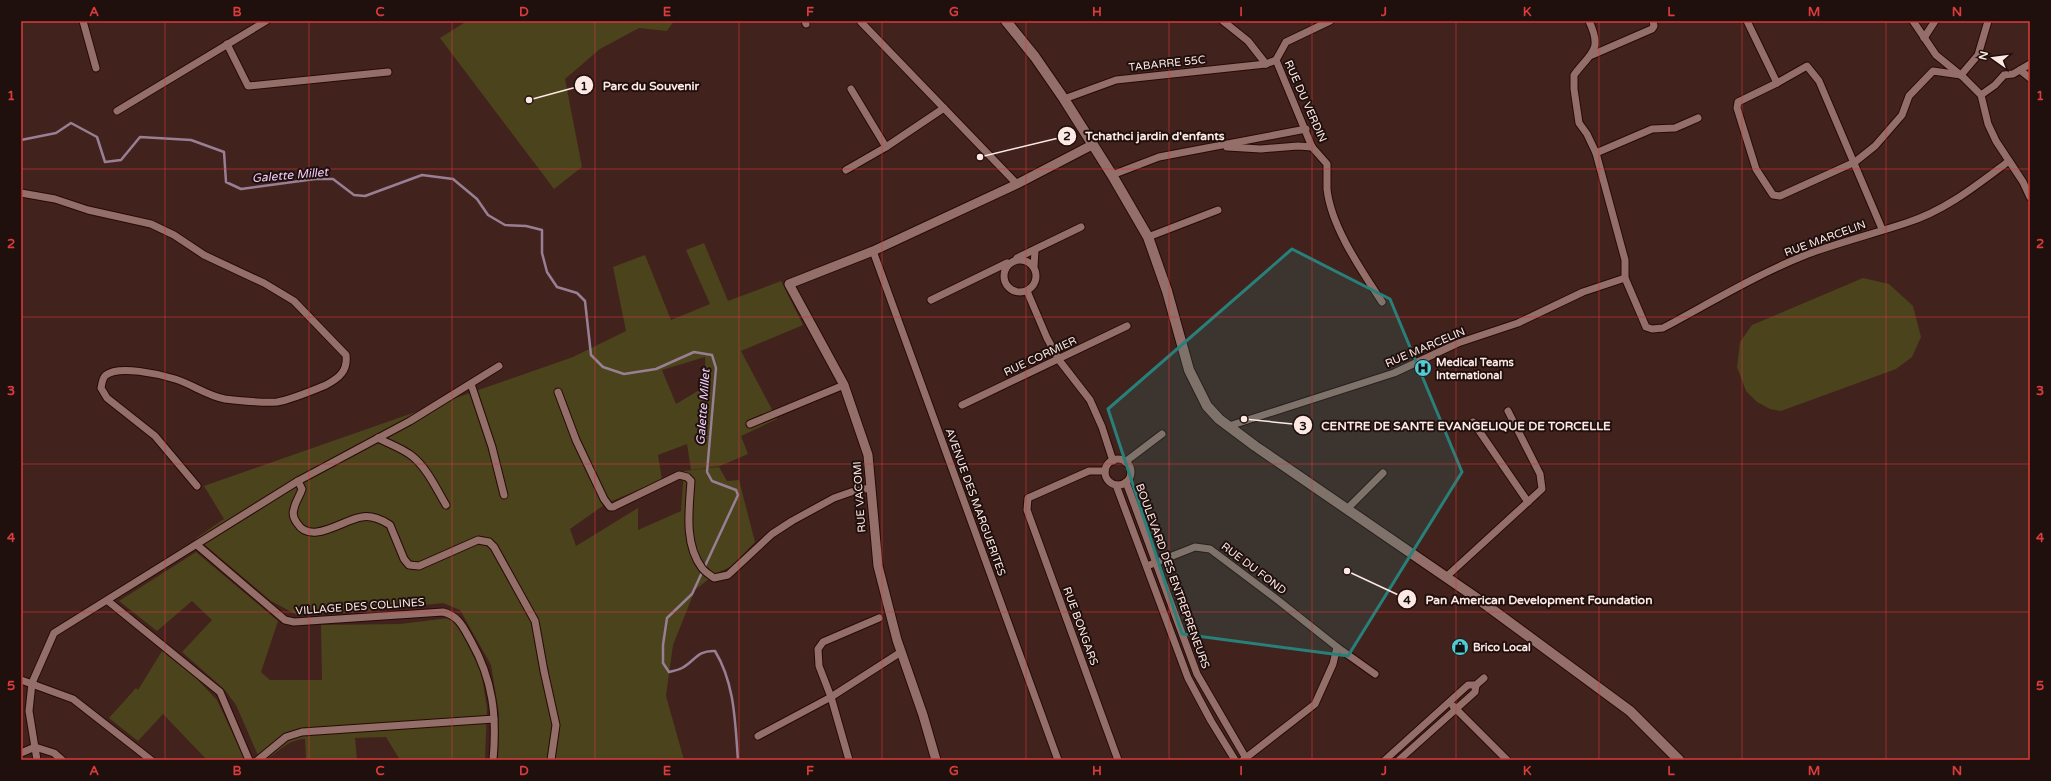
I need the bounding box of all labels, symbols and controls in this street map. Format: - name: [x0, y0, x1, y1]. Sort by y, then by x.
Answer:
- text: A: [89, 4, 99, 20]
- text: B: [232, 4, 242, 20]
- text: C: [375, 4, 385, 20]
- text: D: [519, 4, 529, 20]
- text: E: [663, 4, 671, 20]
- text: F: [806, 4, 814, 20]
- text: G: [949, 4, 959, 20]
- text: H: [1092, 4, 1102, 20]
- text: I: [1239, 4, 1243, 20]
- text: J: [1380, 4, 1387, 20]
- text: K: [1523, 4, 1532, 20]
- text: L: [1667, 4, 1675, 20]
- text: M: [1808, 4, 1820, 20]
- text: N: [1952, 4, 1962, 20]
- north arrow: [1973, 38, 2013, 78]
- text: N: [1976, 50, 1991, 62]
- street label: TABARRE 55C: [1128, 53, 1206, 74]
- street label: RUE DU VERDIN: [1282, 58, 1329, 144]
- callout: Parc du Souvenir: [574, 73, 707, 97]
- text: 1: [580, 79, 588, 93]
- text: Parc du Souvenir: [603, 79, 700, 93]
- text: 1: [7, 88, 15, 104]
- text: 1: [2036, 88, 2044, 104]
- callout: Tchathci jardin d'enfants: [1057, 124, 1232, 148]
- text: 2: [1063, 129, 1071, 143]
- text: Tchathci jardin d'enfants: [1084, 129, 1225, 144]
- water label: Galette Millet: [251, 165, 330, 185]
- street label: RUE MARCELIN: [1783, 218, 1868, 259]
- text: 2: [7, 236, 15, 252]
- text: 2: [2036, 236, 2044, 252]
- street label: RUE MARCELIN: [1383, 325, 1467, 370]
- street label: RUE CORMIER: [1002, 334, 1079, 379]
- place label: Medical Teams International: [1436, 356, 1515, 382]
- hospital icon: Medical Teams International: [1413, 358, 1433, 378]
- water label: Galette Millet: [693, 367, 713, 446]
- text: 3: [7, 383, 15, 399]
- text: 3: [2036, 383, 2044, 399]
- callout: CENTRE DE SANTE EVANGELIQUE DE TORCELLE: [1293, 413, 1619, 437]
- text: 3: [1299, 419, 1307, 433]
- text: CENTRE DE SANTE EVANGELIQUE DE TORCELLE: [1321, 419, 1611, 433]
- street label: AVENUE DES MARGUERITES: [943, 427, 1008, 578]
- street label: RUE VACOMI: [851, 461, 868, 533]
- street label: BOULEVARD DES ENTREPRENEURS: [1133, 482, 1212, 671]
- text: 4: [7, 530, 16, 546]
- text: 4: [2036, 530, 2045, 546]
- street label: RUE DU FOND: [1219, 540, 1289, 597]
- street label: RUE BONGARS: [1060, 585, 1101, 667]
- callout: Pan American Development Foundation: [1397, 587, 1660, 611]
- text: 4: [1403, 593, 1411, 607]
- text: Pan American Development Foundation: [1426, 593, 1652, 608]
- street label: VILLAGE DES COLLINES: [295, 595, 425, 617]
- shop icon: Brico Local: [1450, 637, 1470, 657]
- place label: Brico Local: [1473, 641, 1531, 654]
- text: 5: [7, 678, 15, 694]
- text: 5: [2036, 678, 2044, 694]
- text: A: [89, 763, 99, 779]
- text: B: [232, 763, 242, 779]
- text: C: [375, 763, 385, 779]
- text: D: [519, 763, 529, 779]
- text: E: [663, 763, 671, 779]
- text: F: [806, 763, 814, 779]
- text: G: [949, 763, 959, 779]
- text: H: [1092, 763, 1102, 779]
- text: I: [1239, 763, 1243, 779]
- text: J: [1380, 763, 1387, 779]
- text: K: [1523, 763, 1532, 779]
- text: L: [1667, 763, 1675, 779]
- text: M: [1808, 763, 1820, 779]
- text: N: [1952, 763, 1962, 779]

